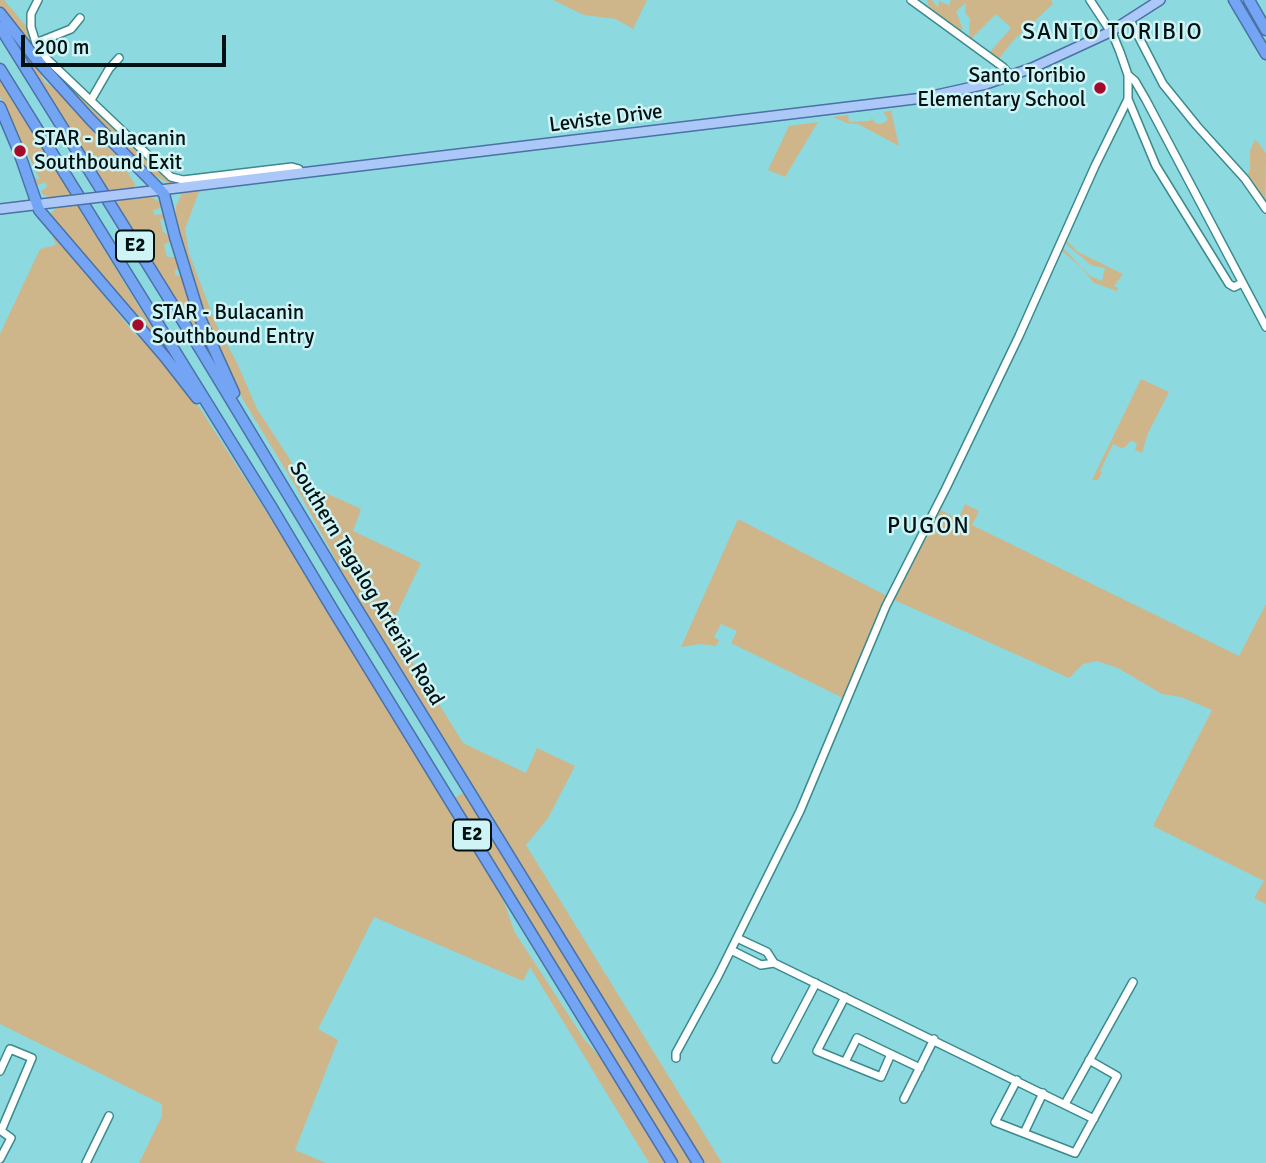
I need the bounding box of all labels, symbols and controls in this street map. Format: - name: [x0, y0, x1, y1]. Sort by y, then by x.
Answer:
- district label: SANTO TORIBIO: [1024, 19, 1202, 47]
- scale bar: [24, 21, 229, 65]
- text: 200 m: [34, 34, 89, 60]
- place label: Santo Toribio Elementary School: [917, 63, 1086, 113]
- marker: Santo Toribio Elementary School: [1092, 80, 1108, 96]
- street label: Leviste Drive: [548, 100, 664, 138]
- place label: STAR - Bulacanin Southbound Exit: [34, 126, 186, 176]
- marker: STAR - Bulacanin Southbound Exit: [12, 143, 28, 159]
- road number: E2: [116, 230, 154, 262]
- place label: STAR - Bulacanin Southbound Entry: [152, 300, 314, 350]
- marker: STAR - Bulacanin Southbound Entry: [130, 317, 146, 333]
- street label: Southern Tagalog Arterial Road: [283, 458, 449, 710]
- district label: PUGON: [888, 513, 970, 541]
- road number: E2: [453, 820, 491, 850]

